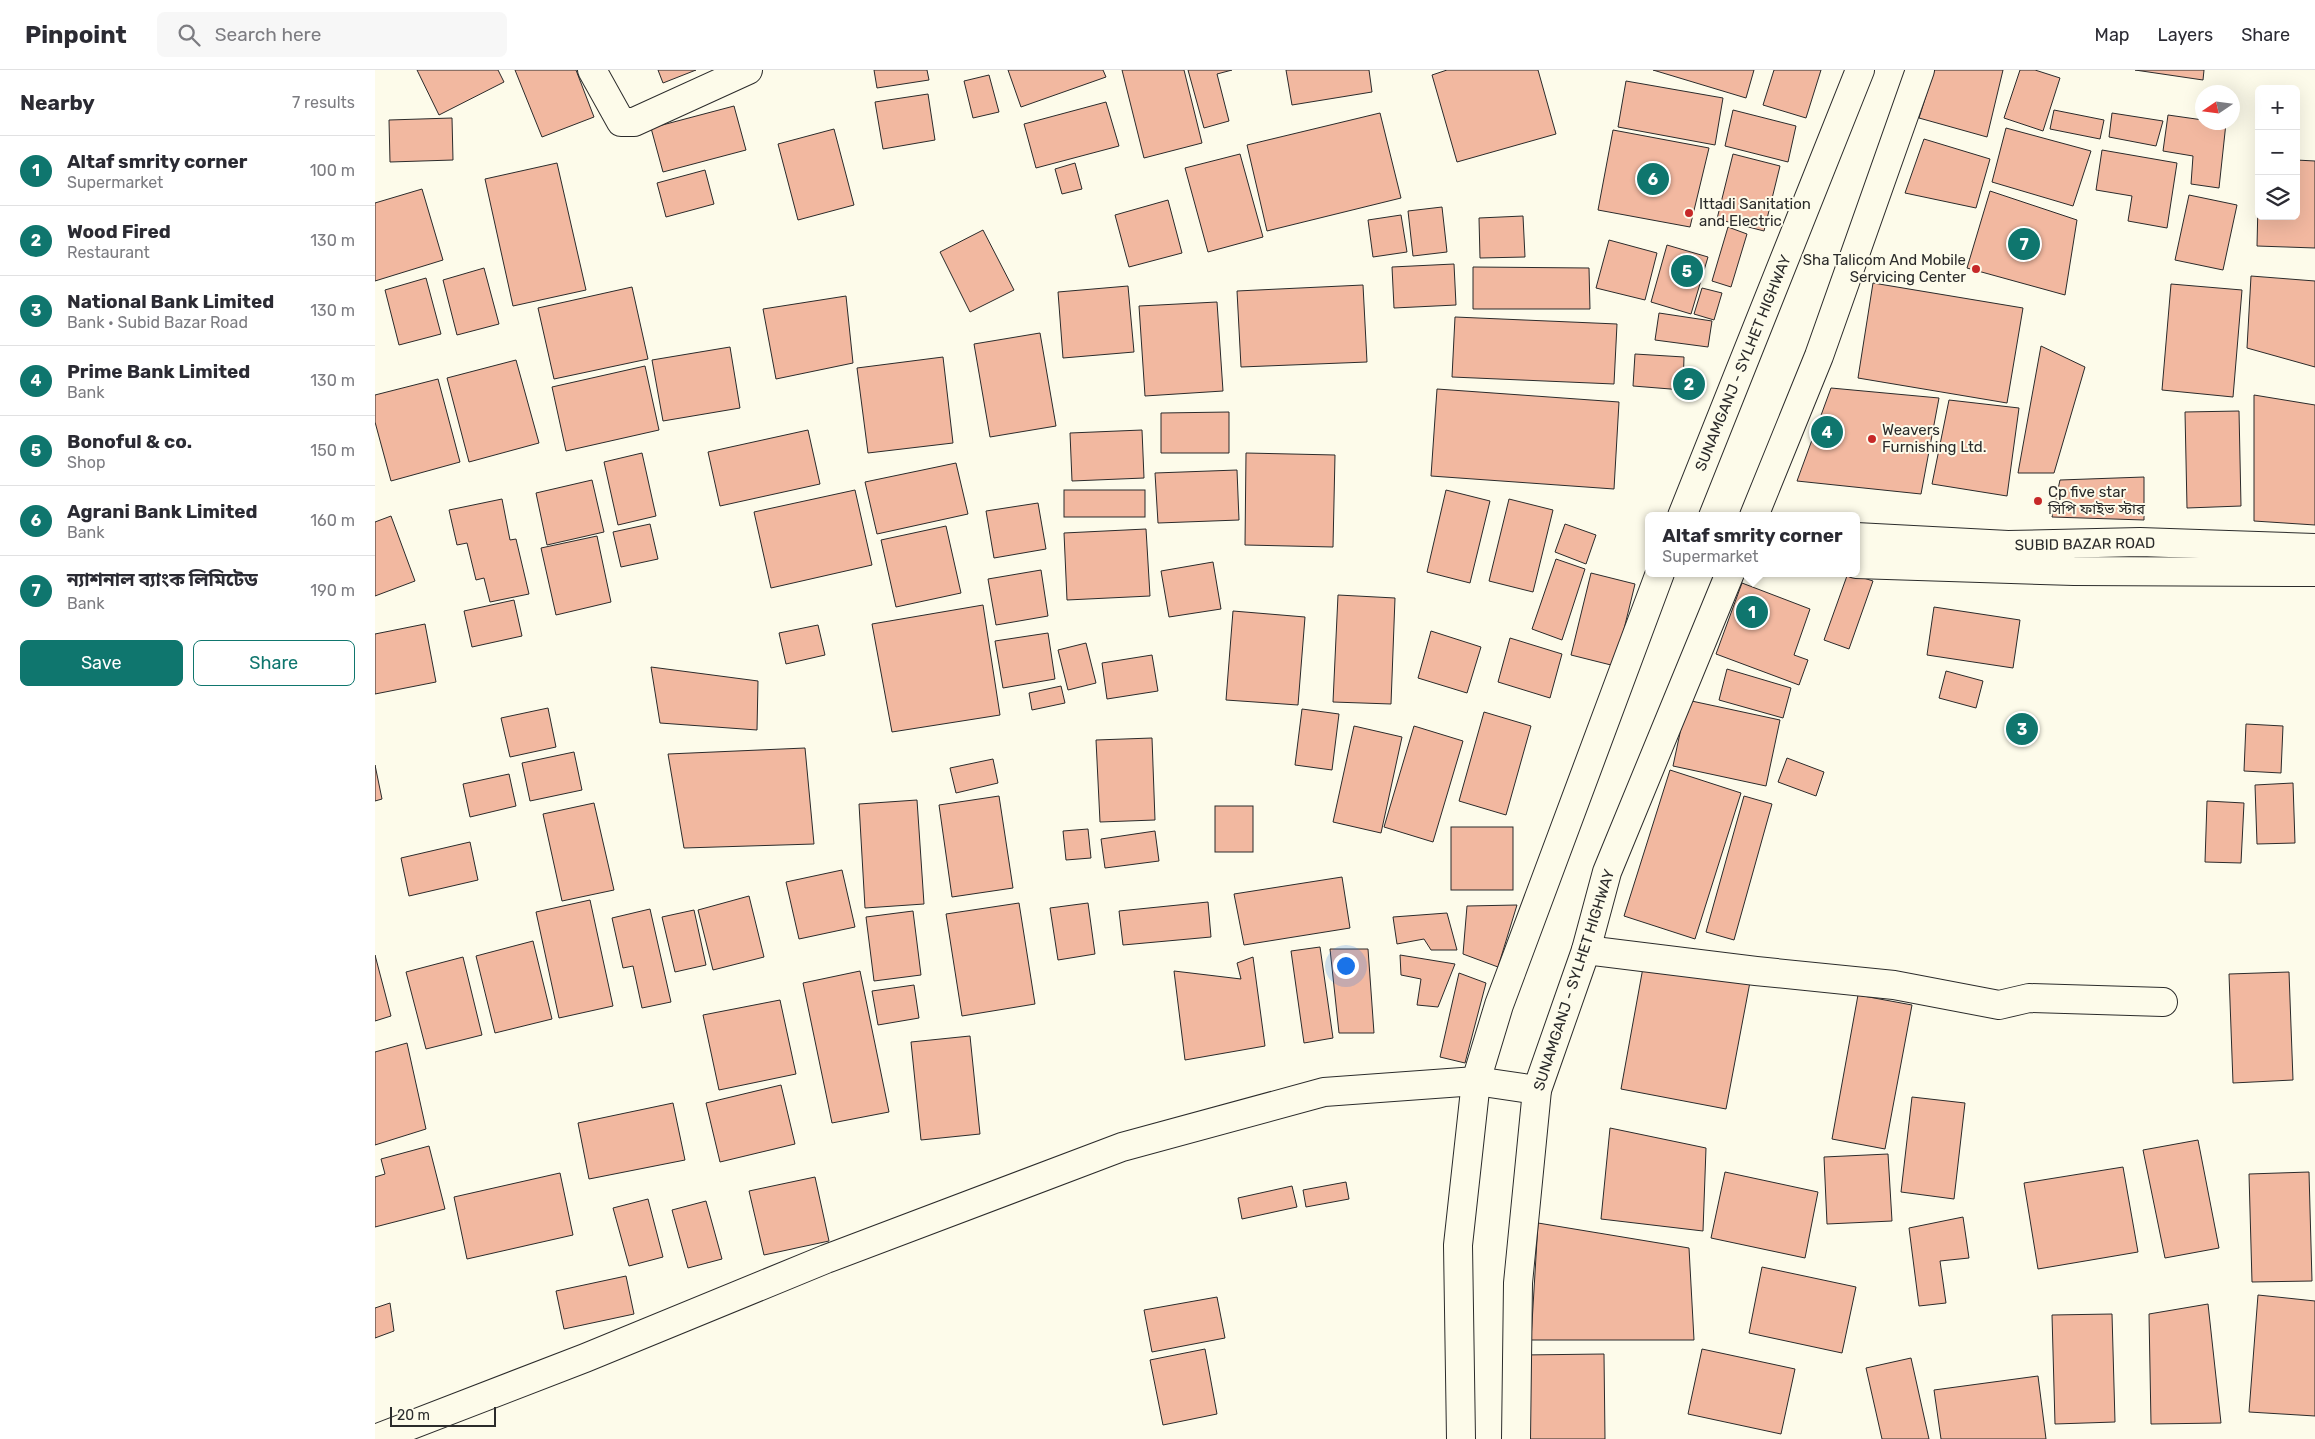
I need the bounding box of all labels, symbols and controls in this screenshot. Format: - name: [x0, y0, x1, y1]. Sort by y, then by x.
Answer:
- search box: [157, 12, 507, 57]
- text: Pinpoint: [25, 21, 127, 49]
- icon: search: [175, 21, 203, 49]
- text: Search here: [215, 23, 321, 46]
- text: Map: [2095, 24, 2130, 46]
- text: Layers: [2158, 24, 2213, 46]
- text: Share: [2241, 24, 2290, 46]
- north arrow: [2195, 85, 2240, 130]
- map controls: [2255, 85, 2300, 220]
- button: +: [2255, 85, 2300, 130]
- text: Nearby: [20, 90, 95, 115]
- text: 7 results: [292, 93, 355, 112]
- button: −: [2255, 130, 2300, 175]
- text: Altaf smrity corner: [67, 150, 247, 173]
- pin: 6: [1637, 160, 1669, 198]
- text: 1: [32, 161, 40, 180]
- text: 100 m: [310, 161, 355, 180]
- text: Supermarket: [67, 173, 163, 192]
- button: layers: [2255, 175, 2300, 220]
- place label: Ittadi Sanitation and Electric: [1699, 195, 1811, 230]
- marker: Ittadi Sanitation and Electric: [1683, 207, 1695, 219]
- text: Wood Fired: [67, 220, 171, 243]
- pin: 7: [2008, 225, 2040, 263]
- text: 2: [31, 231, 41, 250]
- text: 130 m: [310, 231, 355, 250]
- text: Restaurant: [67, 243, 150, 262]
- place label: Sha Talicom And Mobile Servicing Center: [1803, 251, 1966, 286]
- pin: 5: [1671, 252, 1703, 290]
- street label: SUNAMGANJ - SYLHET HIGHWAY: [1691, 252, 1795, 474]
- marker: Sha Talicom And Mobile Servicing Center: [1970, 263, 1982, 275]
- text: National Bank Limited: [67, 290, 274, 313]
- text: 3: [31, 301, 41, 320]
- text: 130 m: [310, 301, 355, 320]
- text: Bank · Subid Bazar Road: [67, 313, 248, 332]
- text: Prime Bank Limited: [67, 360, 250, 383]
- pin: 2: [1673, 365, 1705, 403]
- text: 4: [31, 371, 41, 390]
- text: 130 m: [310, 371, 355, 390]
- text: Bank: [67, 383, 104, 402]
- pin: 4: [1811, 413, 1843, 451]
- place label: Weavers Furnishing Ltd.: [1882, 421, 1986, 456]
- text: Bonoful & co.: [67, 430, 192, 453]
- marker: Weavers Furnishing Ltd.: [1866, 433, 1878, 445]
- text: 5: [31, 441, 41, 460]
- text: 150 m: [310, 441, 355, 460]
- text: Shop: [67, 453, 105, 472]
- place label: Cp five star সিপি ফাইভ স্টার: [2047, 483, 2146, 518]
- marker: Cp five star সিপি ফাইভ স্টার: [2032, 495, 2044, 507]
- text: Agrani Bank Limited: [67, 500, 258, 523]
- text: 6: [31, 511, 41, 530]
- text: 160 m: [310, 511, 355, 530]
- popup: [1645, 512, 1860, 577]
- text: Bank: [67, 523, 104, 542]
- text: Altaf smrity corner: [1662, 524, 1843, 547]
- street label: SUBID BAZAR ROAD: [2015, 534, 2155, 554]
- text: Supermarket: [1662, 547, 1759, 566]
- text: ন্যাশনাল ব্যাংক লিমিটেড: [67, 568, 258, 591]
- text: 7: [31, 581, 41, 600]
- text: 190 m: [310, 581, 355, 600]
- pin: 1: [1736, 593, 1768, 631]
- text: Bank: [67, 594, 104, 613]
- button: Save: [20, 640, 183, 686]
- button: Share: [193, 640, 355, 686]
- pin: 3: [2006, 710, 2038, 748]
- street label: SUNAMGANJ - SYLHET HIGHWAY: [1530, 867, 1618, 1093]
- your location: [1333, 953, 1359, 979]
- scale bar: [390, 1404, 496, 1427]
- text: 20 m: [397, 1407, 430, 1424]

